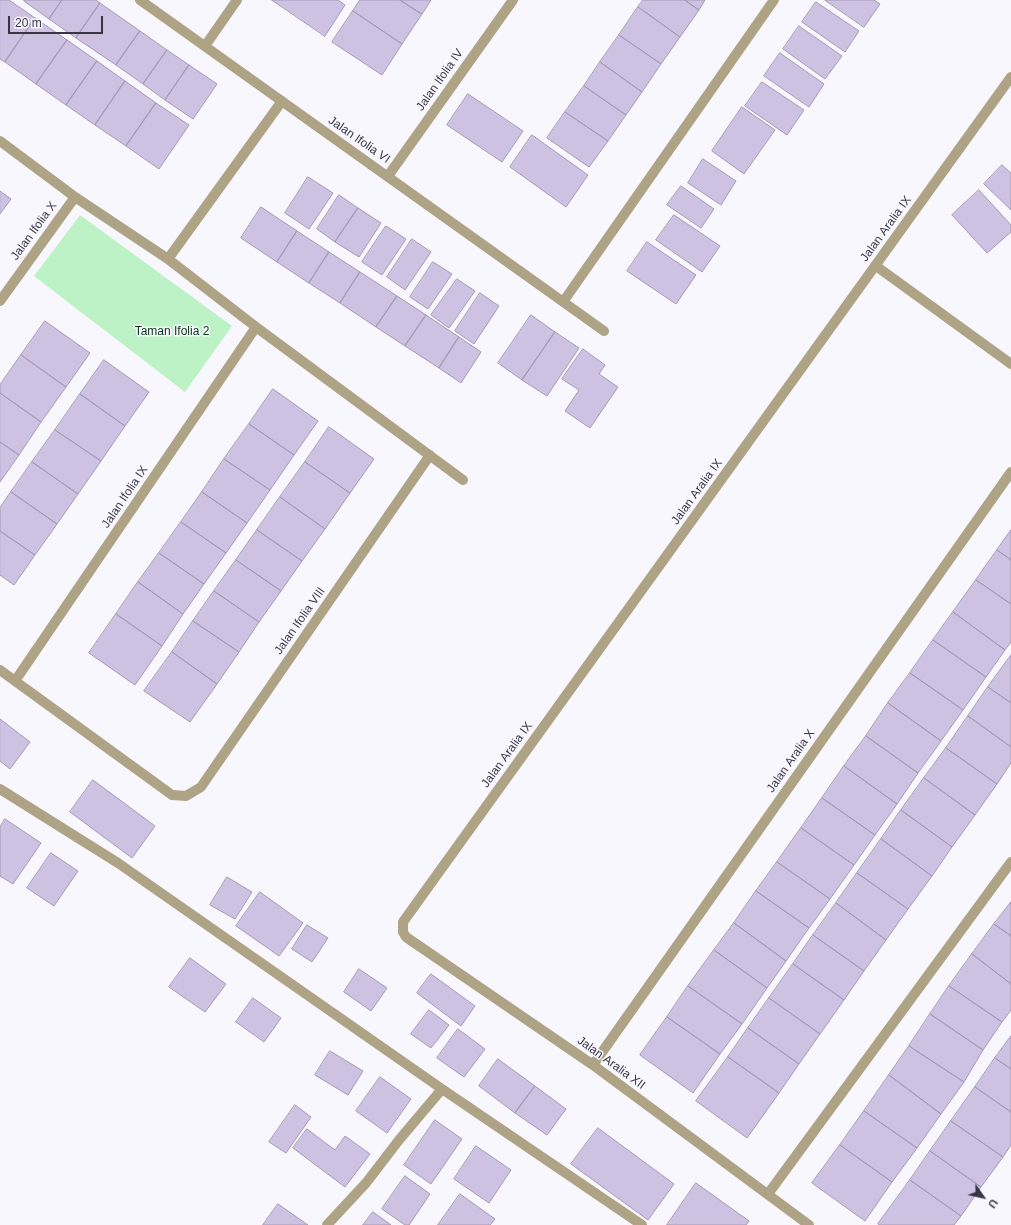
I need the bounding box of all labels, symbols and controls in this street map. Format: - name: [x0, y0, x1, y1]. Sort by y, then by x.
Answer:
- scale bar: [10, 8, 105, 34]
- text: 20 m: [15, 16, 42, 30]
- street label: Jalan Ifolia IV: [413, 46, 467, 114]
- street label: Jalan Ifolia VI: [325, 113, 393, 167]
- street label: Jalan Aralia IX: [857, 193, 915, 265]
- street label: Jalan Ifolia X: [8, 199, 60, 263]
- park label: Taman Ifolia 2: [135, 325, 209, 339]
- street label: Jalan Aralia IX: [668, 456, 726, 528]
- street label: Jalan Ifolia IX: [99, 463, 151, 531]
- street label: Jalan Ifolia VIII: [272, 585, 328, 657]
- street label: Jalan Aralia IX: [478, 719, 536, 791]
- street label: Jalan Aralia X: [764, 727, 818, 795]
- street label: Jalan Aralia XII: [574, 1033, 648, 1093]
- north arrow: [963, 1177, 1003, 1217]
- text: U: [986, 1197, 1000, 1210]

